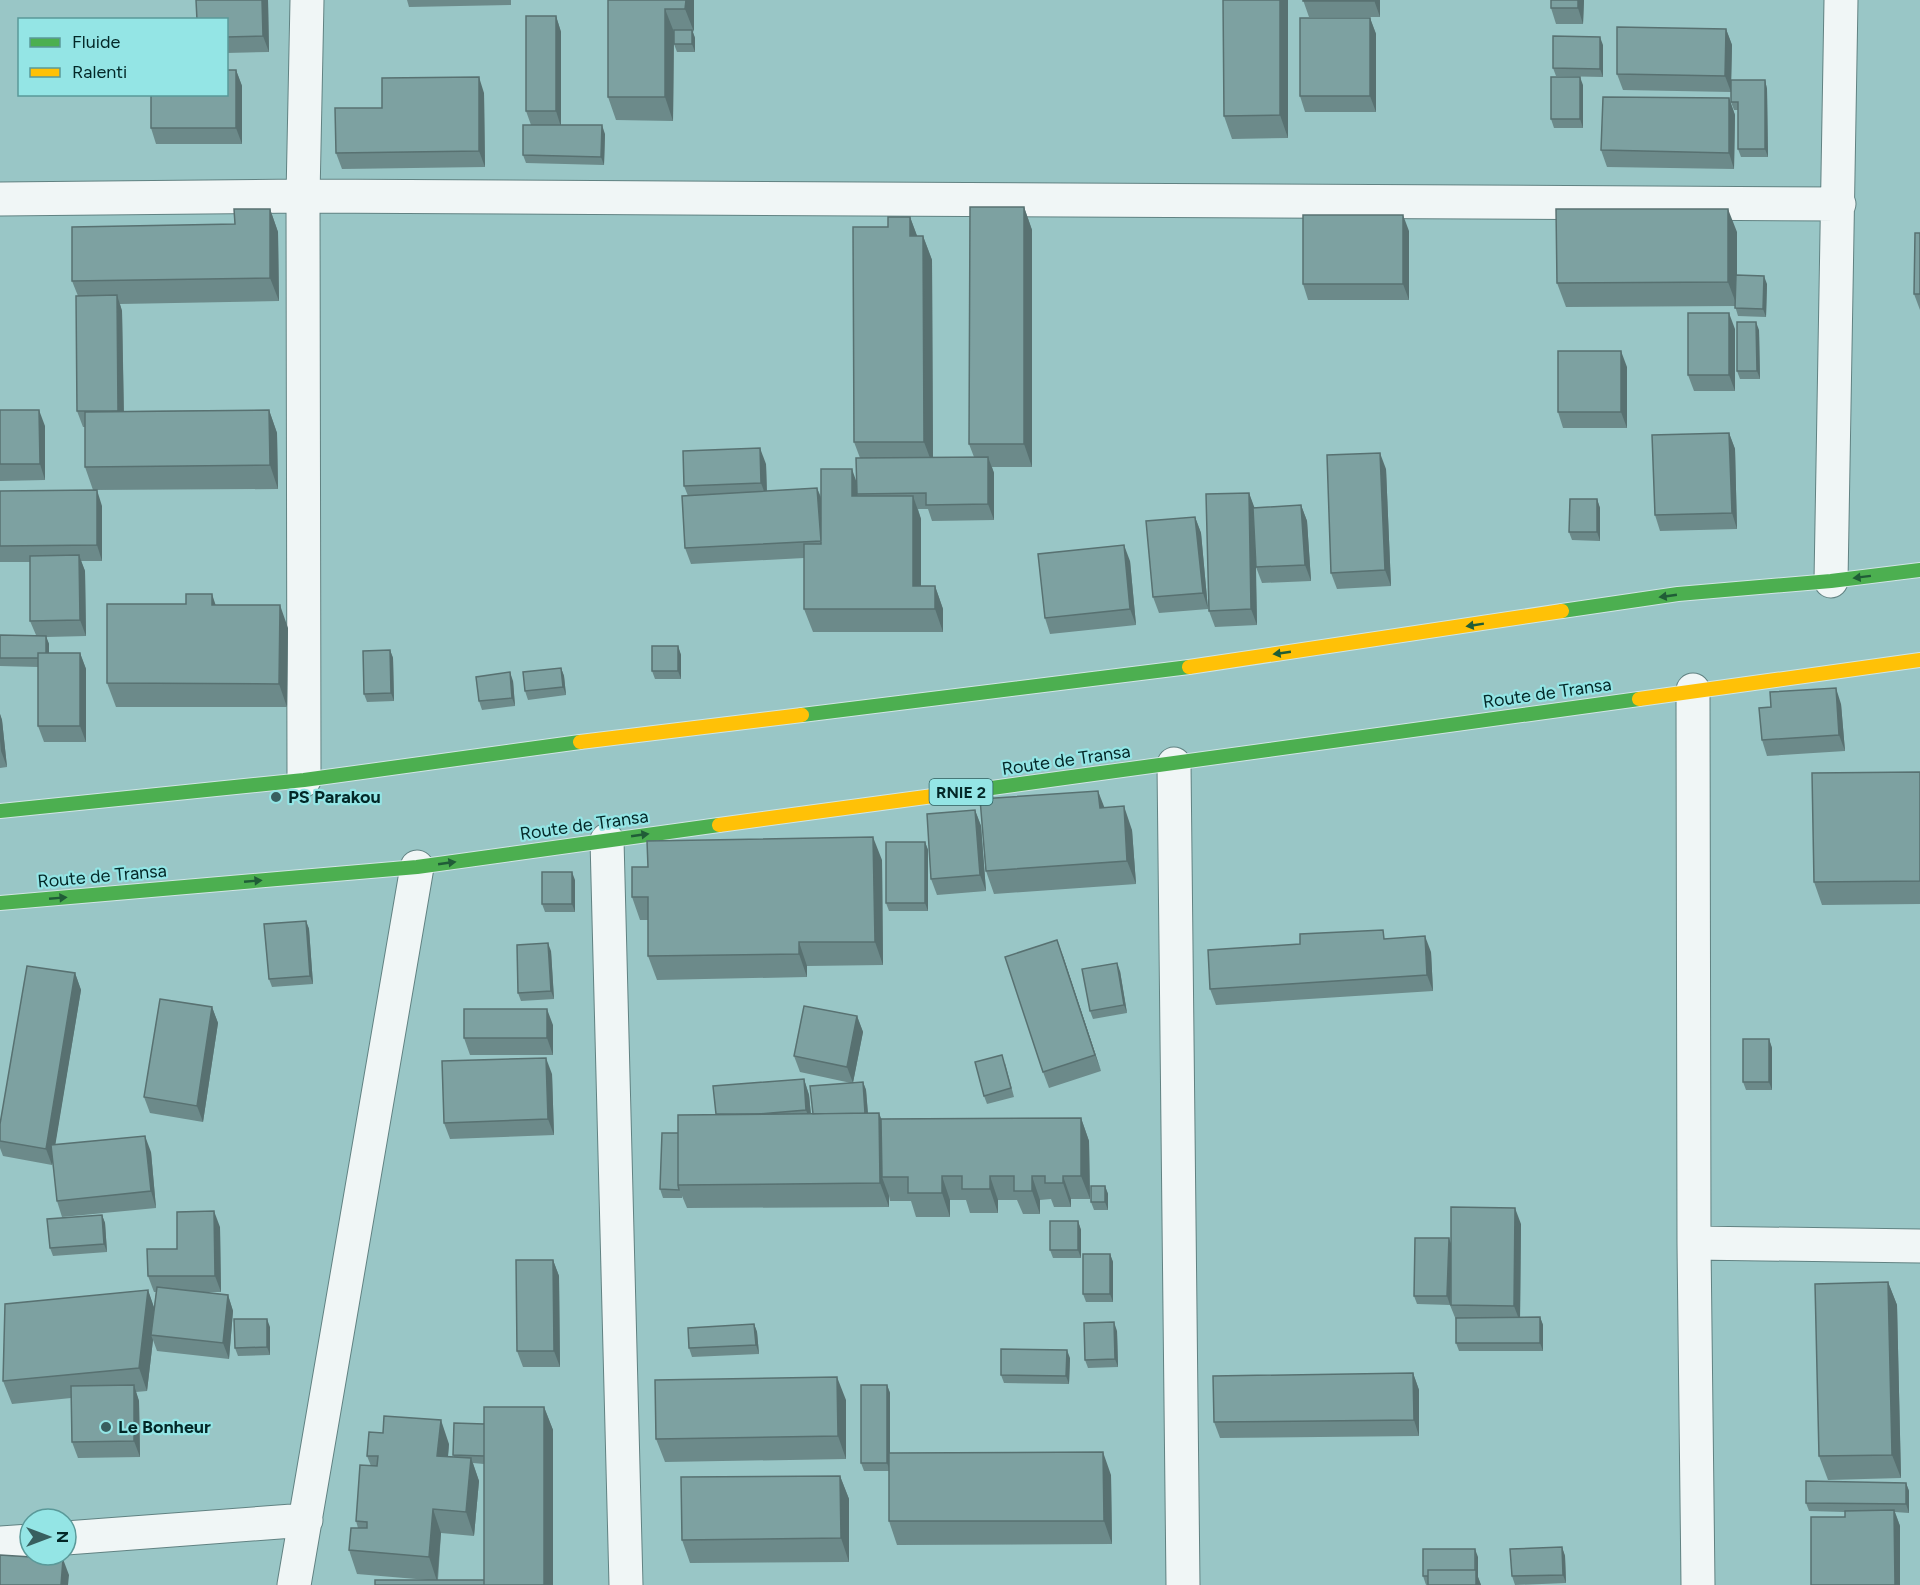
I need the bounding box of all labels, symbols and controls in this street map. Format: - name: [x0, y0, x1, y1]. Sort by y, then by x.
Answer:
- legend: [18, 18, 228, 96]
- text: Fluide: [72, 31, 121, 53]
- text: Ralenti: [72, 61, 127, 83]
- one-way arrow: [1852, 572, 1871, 582]
- one-way arrow: [1658, 591, 1677, 600]
- one-way arrow: [1465, 620, 1484, 629]
- one-way arrow: [1273, 648, 1292, 657]
- street label: Route de Transa: [1481, 673, 1613, 713]
- street label: Route de Transa: [1000, 740, 1132, 780]
- road number: RNIE 2: [930, 779, 992, 805]
- place label: PS Parakou: [288, 786, 381, 808]
- marker: PS Parakou: [269, 790, 283, 804]
- street label: Route de Transa: [518, 805, 650, 845]
- one-way arrow: [630, 831, 649, 840]
- one-way arrow: [437, 858, 456, 867]
- street label: Route de Transa: [36, 859, 168, 893]
- one-way arrow: [243, 876, 262, 886]
- one-way arrow: [49, 893, 68, 903]
- place label: Le Bonheur: [118, 1416, 211, 1438]
- marker: Le Bonheur: [99, 1420, 113, 1434]
- north arrow: [18, 1507, 78, 1567]
- text: N: [53, 1531, 72, 1543]

